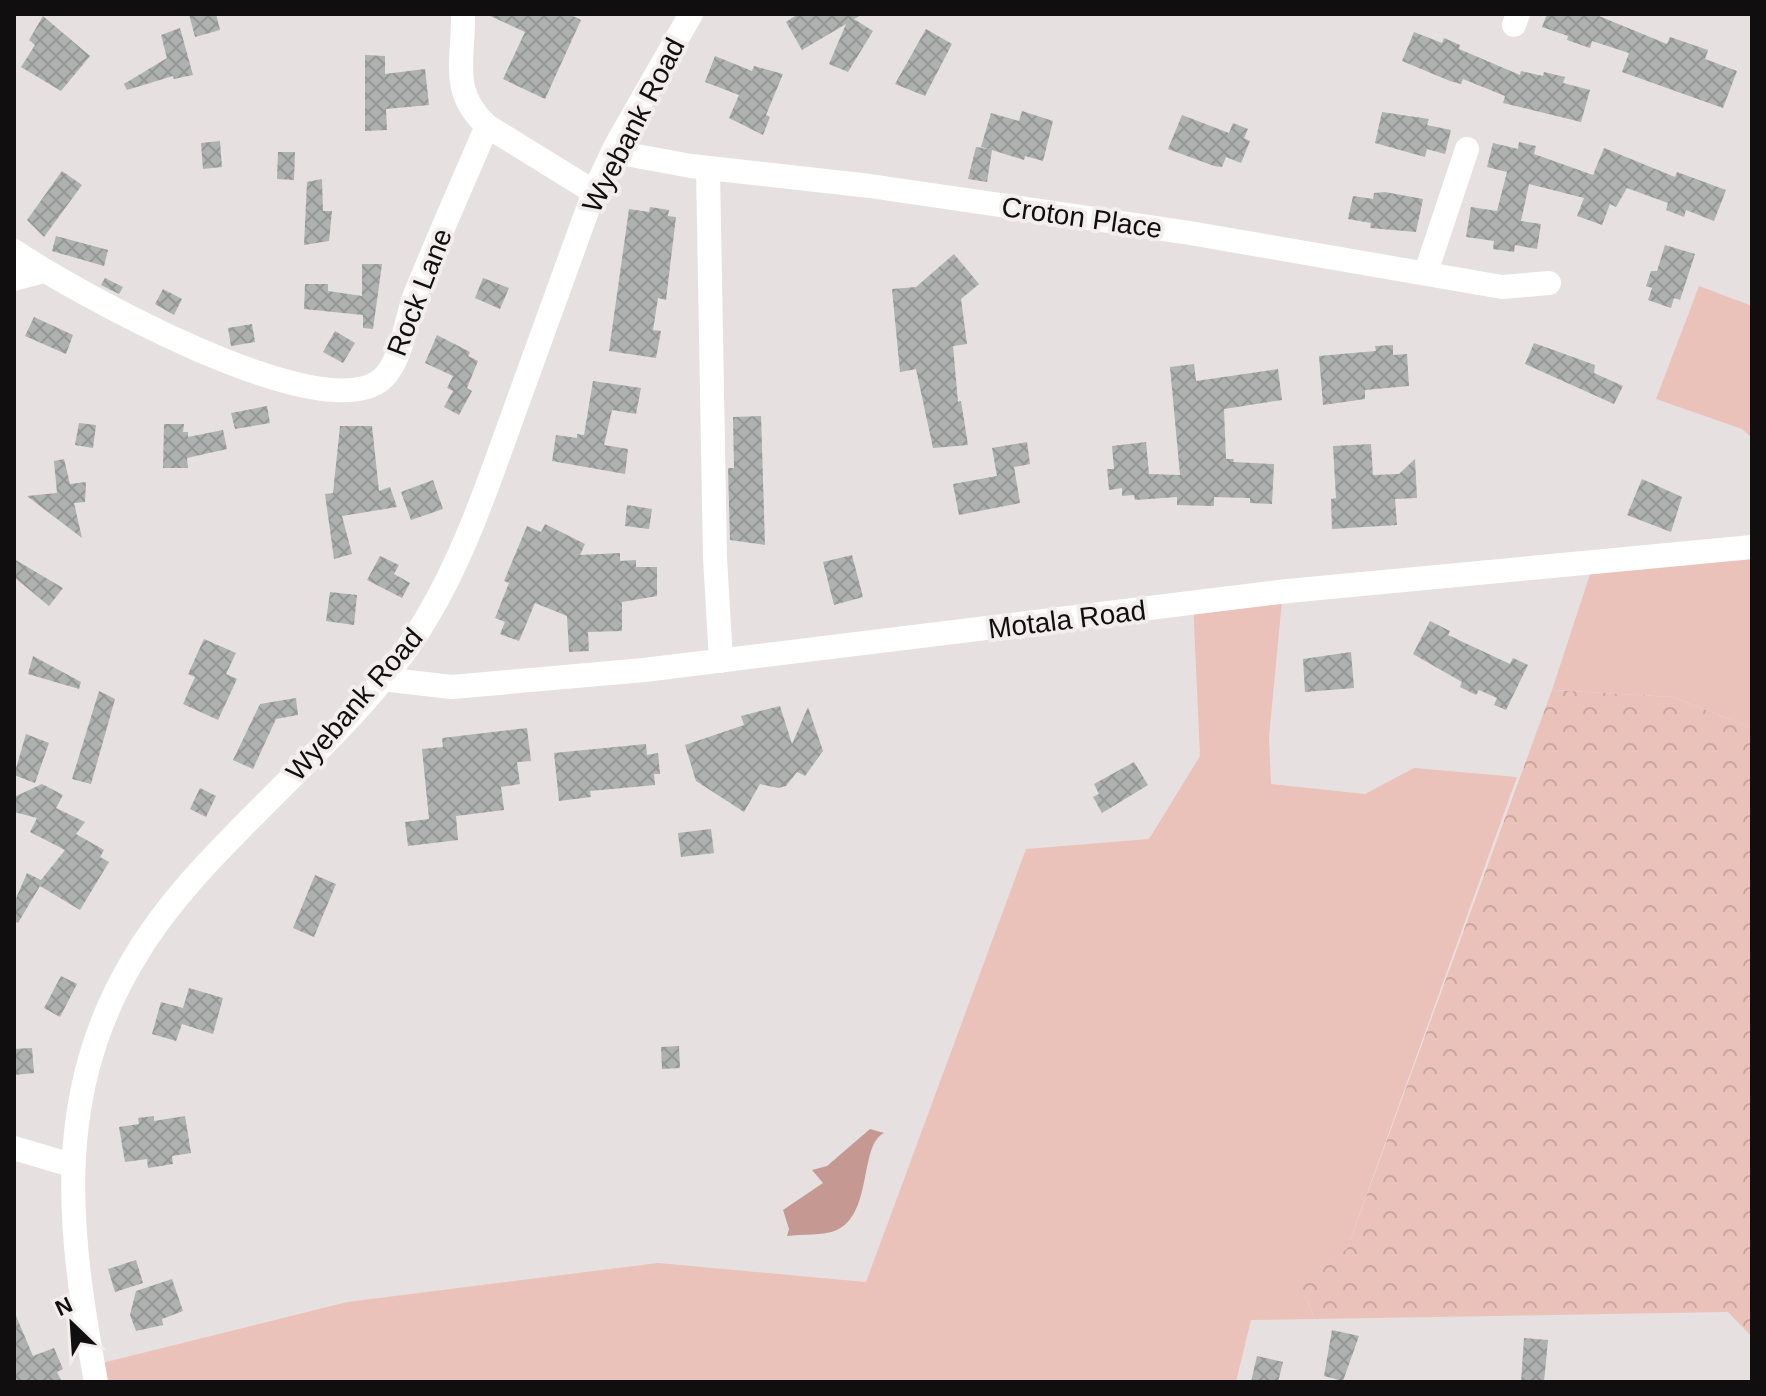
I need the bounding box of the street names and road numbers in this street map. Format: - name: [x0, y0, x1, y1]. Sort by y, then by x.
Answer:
- street label: Wyebank Road: [576, 33, 691, 217]
- street label: Croton Place: [1000, 191, 1164, 244]
- street label: Rock Lane: [381, 224, 458, 360]
- street label: Motala Road: [986, 594, 1148, 645]
- street label: Wyebank Road: [280, 622, 429, 787]

